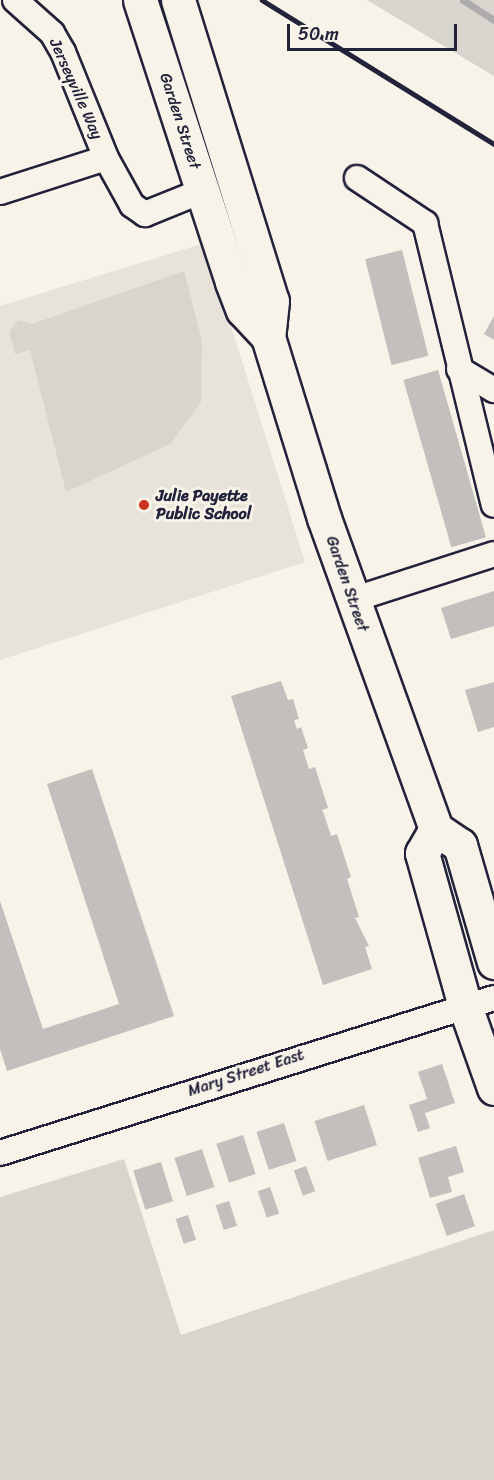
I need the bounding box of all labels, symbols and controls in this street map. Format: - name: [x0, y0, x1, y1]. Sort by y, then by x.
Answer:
- scale bar: [290, 12, 460, 50]
- text: 50 m: [298, 18, 339, 50]
- street label: Jerseyville Way: [45, 36, 107, 142]
- street label: Garden Street: [155, 70, 205, 172]
- place label: Julie Payette Public School: [156, 486, 251, 524]
- marker: Julie Payette Public School: [137, 498, 151, 512]
- street label: Garden Street: [322, 533, 372, 635]
- street label: Mary Street East: [185, 1045, 307, 1101]

